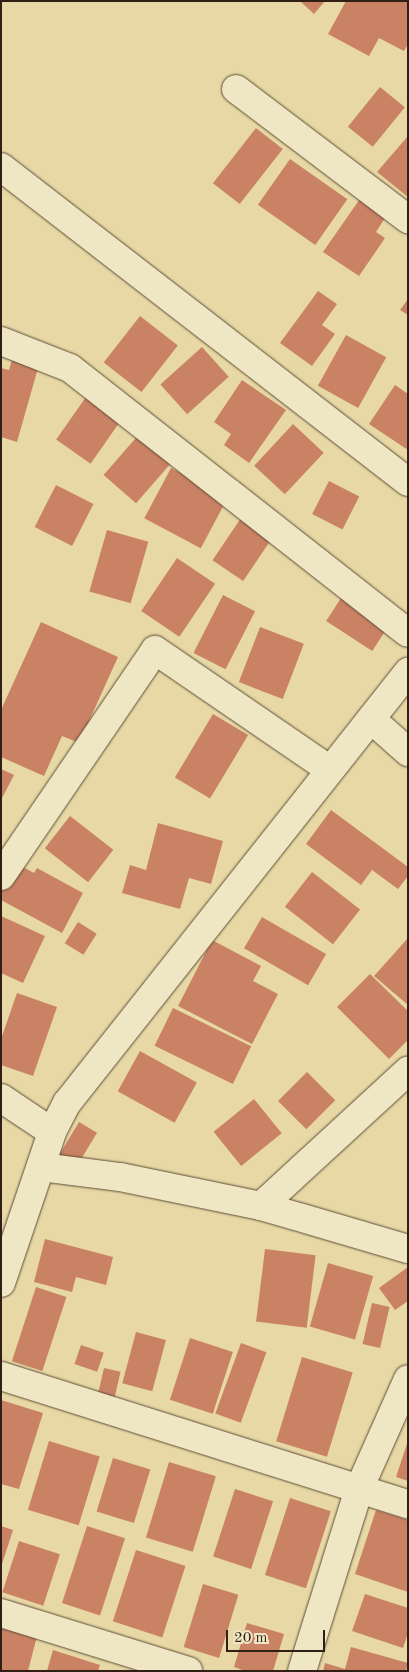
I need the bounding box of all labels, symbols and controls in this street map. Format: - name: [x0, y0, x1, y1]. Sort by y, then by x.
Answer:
- scale bar: [229, 1620, 328, 1652]
- text: 20 m: [234, 1631, 268, 1646]

